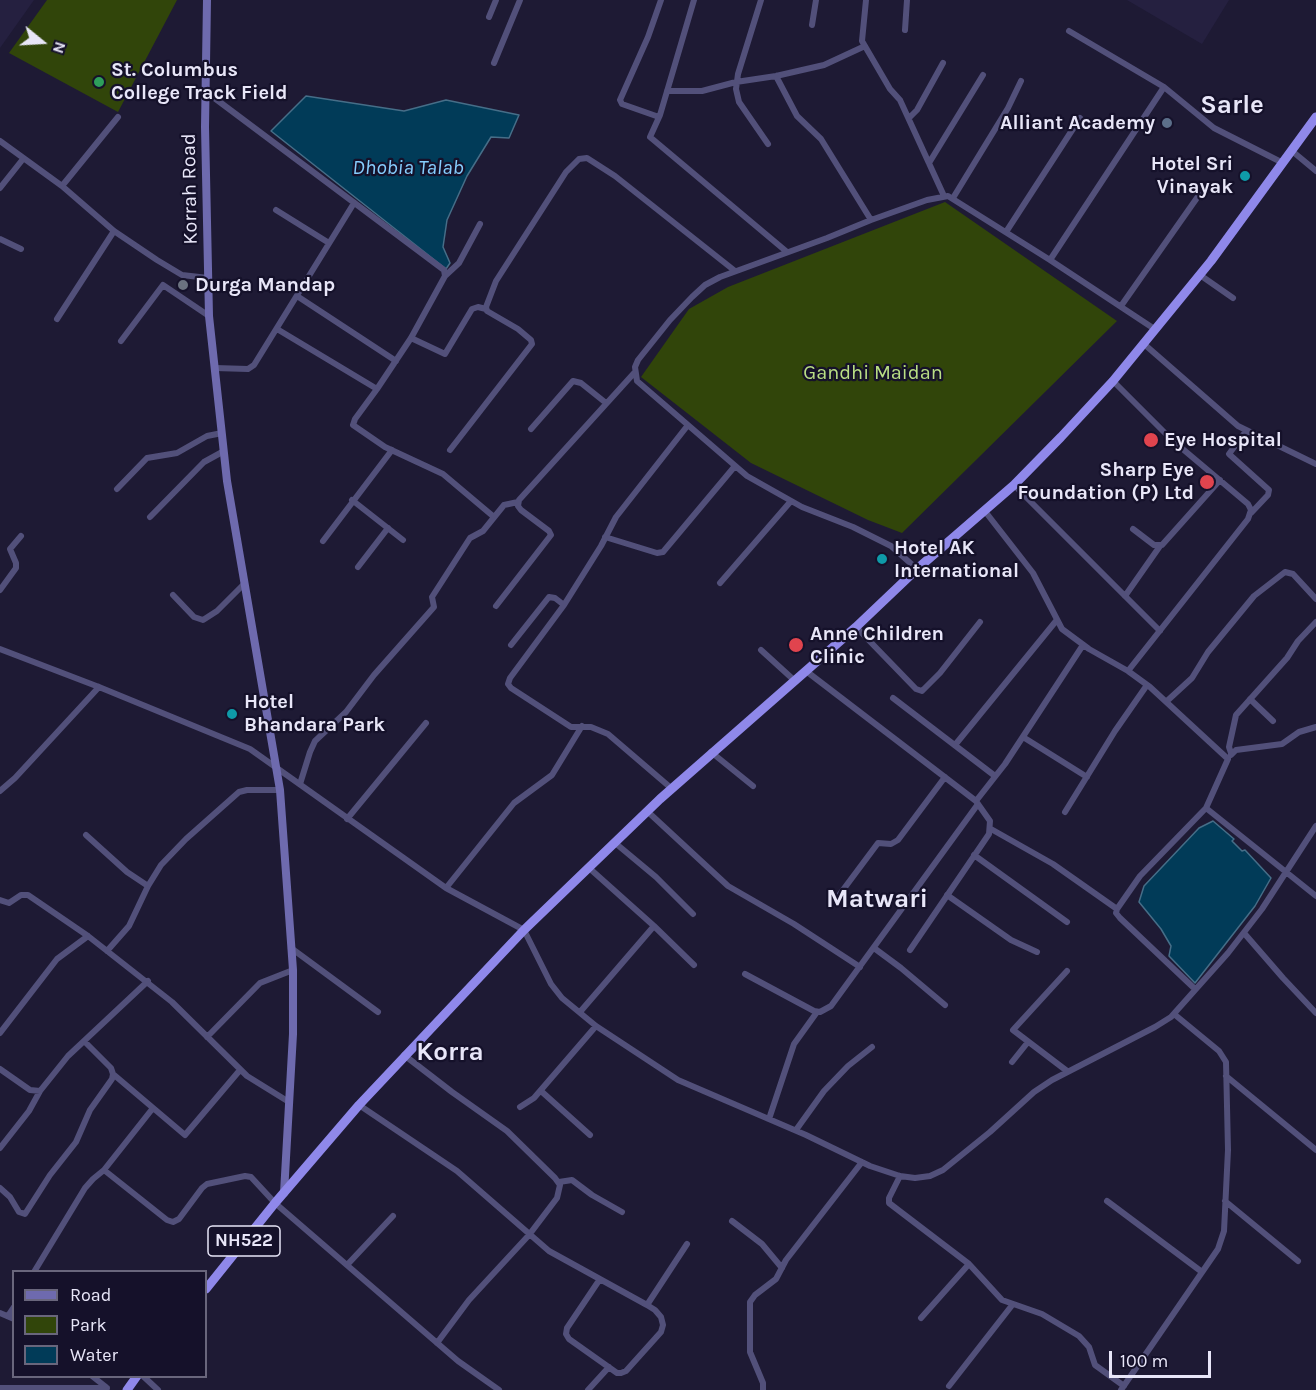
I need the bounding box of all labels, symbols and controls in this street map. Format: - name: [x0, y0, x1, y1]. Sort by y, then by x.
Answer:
- north arrow: [12, 12, 72, 72]
- text: N: [49, 39, 70, 56]
- place label: St. Columbus College Track Field: [111, 58, 287, 105]
- marker: St. Columbus College Track Field: [92, 75, 106, 89]
- district label: Sarle: [1200, 90, 1264, 122]
- place label: Alliant Academy: [1000, 111, 1155, 135]
- marker: Alliant Academy: [1160, 116, 1174, 130]
- street label: Korrah Road: [177, 133, 203, 245]
- place label: Hotel Sri Vinayak: [1151, 152, 1233, 199]
- water label: Dhobia Talab: [352, 155, 464, 181]
- marker: Hotel Sri Vinayak: [1238, 169, 1252, 183]
- place label: Durga Mandap: [195, 273, 335, 297]
- marker: Durga Mandap: [176, 278, 190, 292]
- park label: Gandhi Maidan: [803, 361, 943, 385]
- place label: Eye Hospital: [1164, 428, 1282, 452]
- marker: Eye Hospital: [1142, 431, 1160, 449]
- place label: Sharp Eye Foundation (P) Ltd: [1017, 458, 1194, 505]
- marker: Sharp Eye Foundation (P) Ltd: [1198, 473, 1216, 491]
- place label: Hotel AK International: [894, 536, 1019, 583]
- marker: Hotel AK International: [875, 552, 889, 566]
- place label: Anne Children Clinic: [810, 622, 944, 669]
- marker: Anne Children Clinic: [787, 636, 805, 654]
- place label: Hotel Bhandara Park: [244, 690, 385, 737]
- marker: Hotel Bhandara Park: [225, 707, 239, 721]
- district label: Matwari: [826, 884, 928, 916]
- district label: Korra: [416, 1037, 484, 1069]
- road number: NH522: [208, 1226, 280, 1256]
- legend: [12, 1270, 207, 1378]
- text: Road: [70, 1284, 111, 1306]
- text: Park: [70, 1314, 107, 1336]
- scale bar: [1112, 1339, 1214, 1377]
- text: Water: [70, 1344, 118, 1366]
- text: 100 m: [1120, 1350, 1168, 1372]

